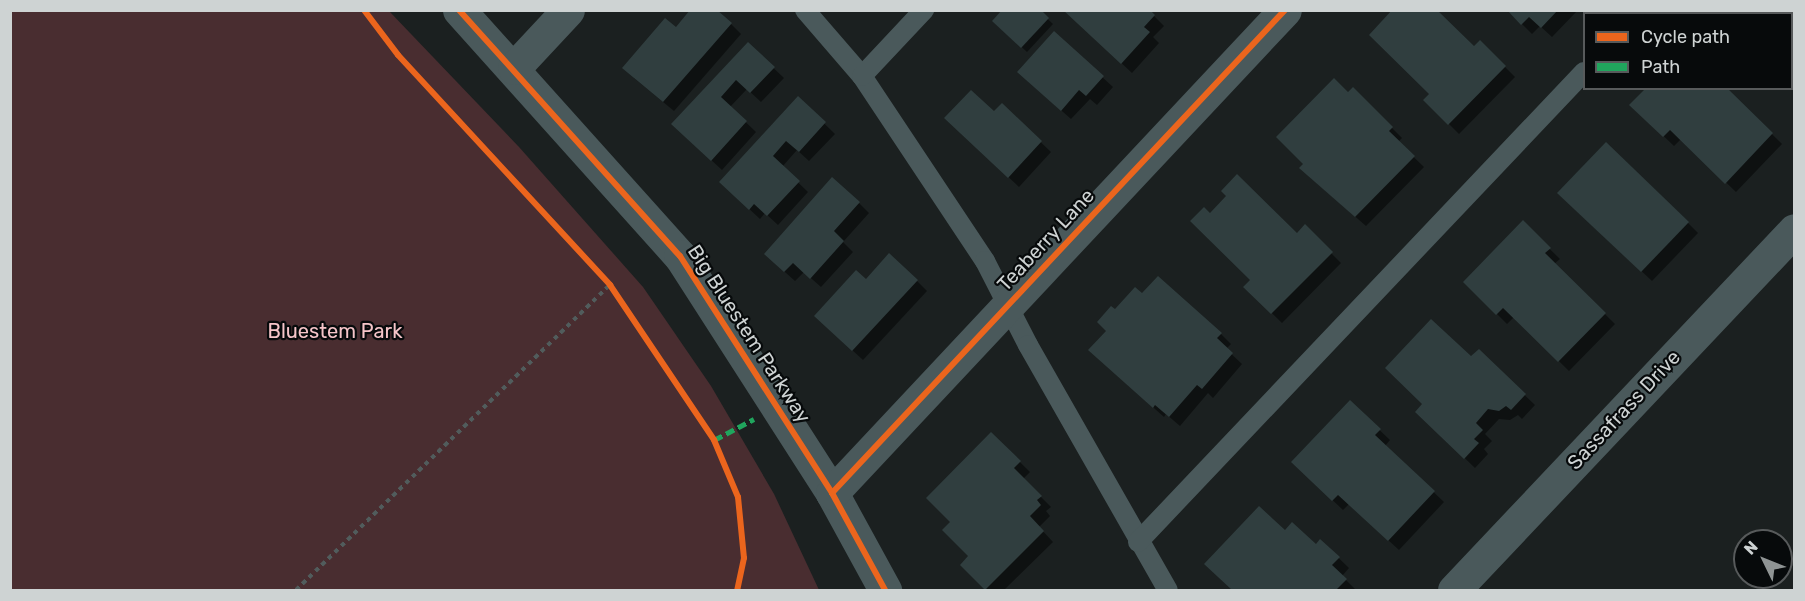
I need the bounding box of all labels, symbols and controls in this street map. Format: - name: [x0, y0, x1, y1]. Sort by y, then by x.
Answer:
- legend: [1583, 12, 1793, 90]
- text: Cycle path: [1641, 26, 1730, 48]
- text: Path: [1641, 56, 1680, 78]
- street label: Teaberry Lane: [992, 184, 1100, 296]
- street label: Big Bluestem Parkway: [682, 240, 816, 428]
- park label: Bluestem Park: [268, 319, 402, 343]
- street label: Sassafrass Drive: [1563, 345, 1685, 475]
- north arrow: [1733, 529, 1793, 589]
- text: N: [1740, 537, 1762, 558]

